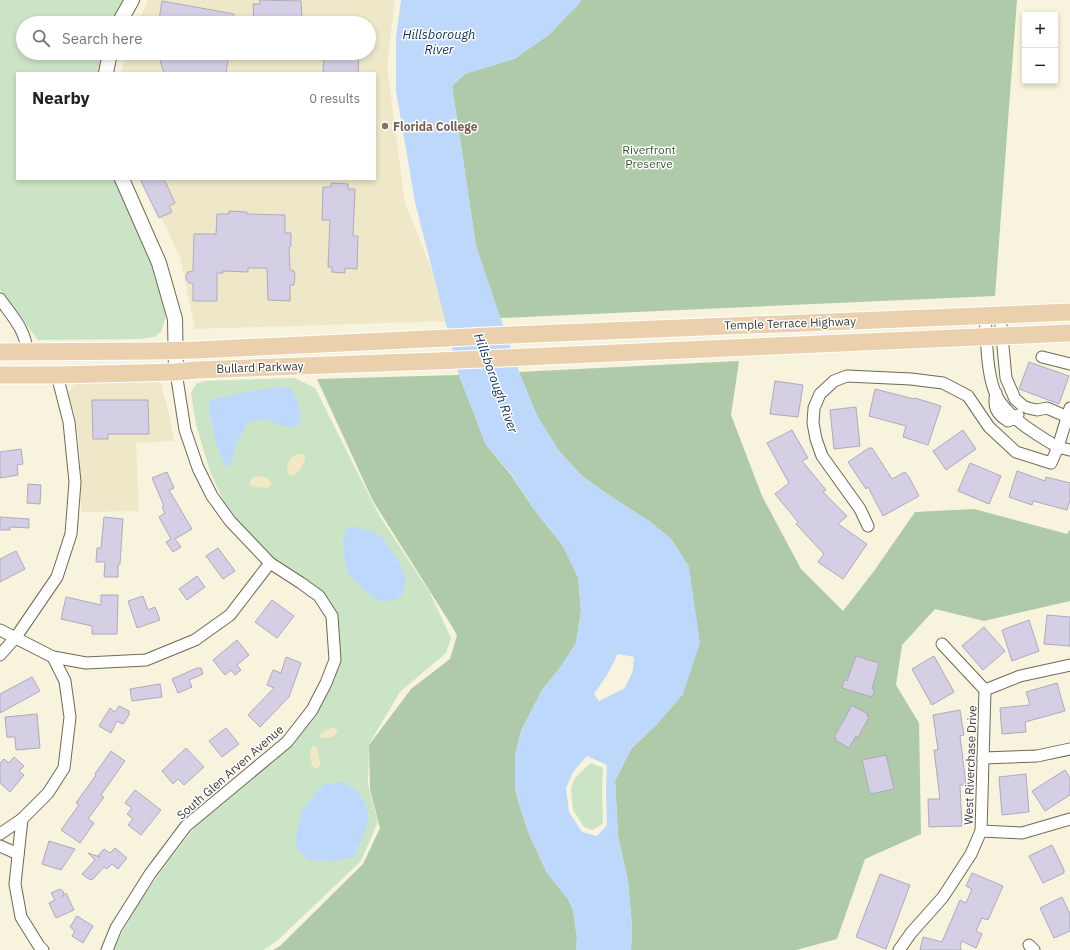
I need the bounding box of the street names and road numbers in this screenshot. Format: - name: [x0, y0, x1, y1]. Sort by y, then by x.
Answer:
- street label: Temple Terrace Highway: [724, 313, 856, 333]
- street label: Bullard Parkway: [216, 358, 304, 376]
- street label: West Riverchase Drive: [960, 705, 980, 825]
- street label: South Glen Arven Avenue: [174, 721, 287, 822]

